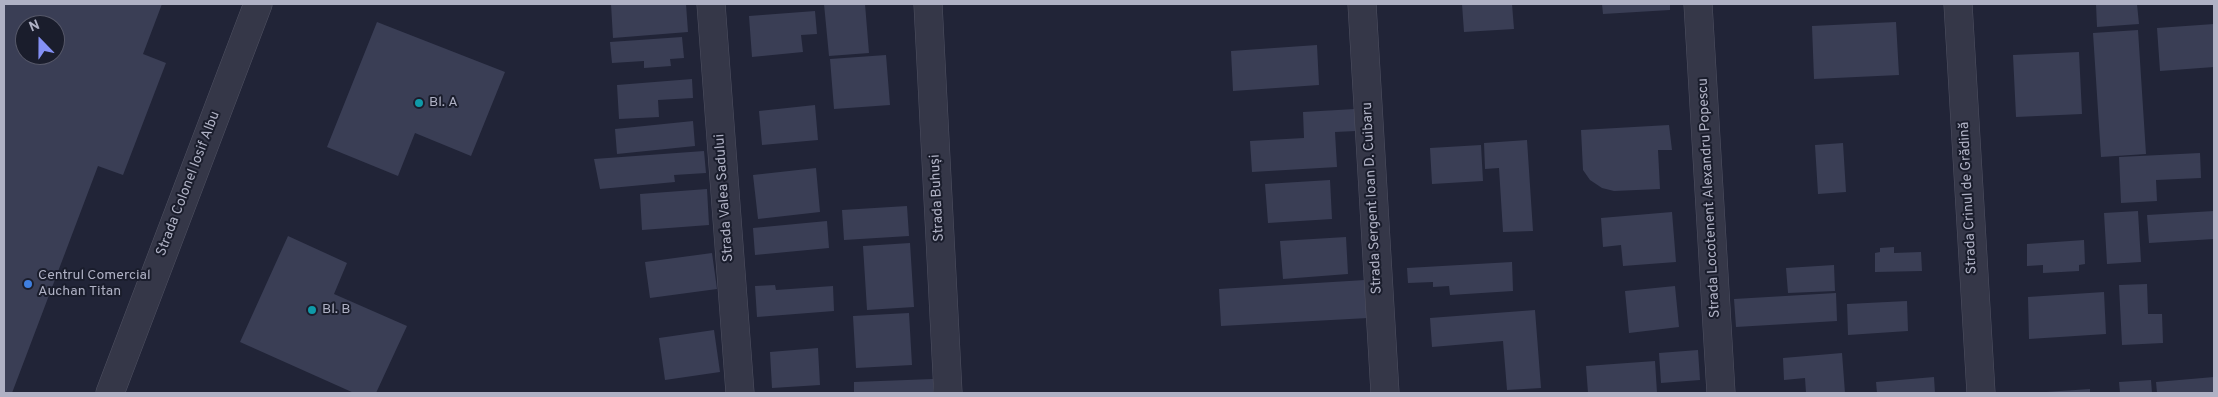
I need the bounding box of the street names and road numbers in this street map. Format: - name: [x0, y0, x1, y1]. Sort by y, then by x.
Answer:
- street label: Strada Locotenent Alexandru Popescu: [1695, 78, 1725, 318]
- street label: Strada Sergent Ioan D. Cuibaru: [1360, 102, 1386, 294]
- street label: Strada Colonel Iosif Albu: [154, 109, 224, 259]
- street label: Strada Crinul de Grădină: [1957, 121, 1981, 275]
- street label: Strada Valea Sadului: [712, 133, 738, 263]
- street label: Strada Buhuși: [927, 154, 949, 242]

